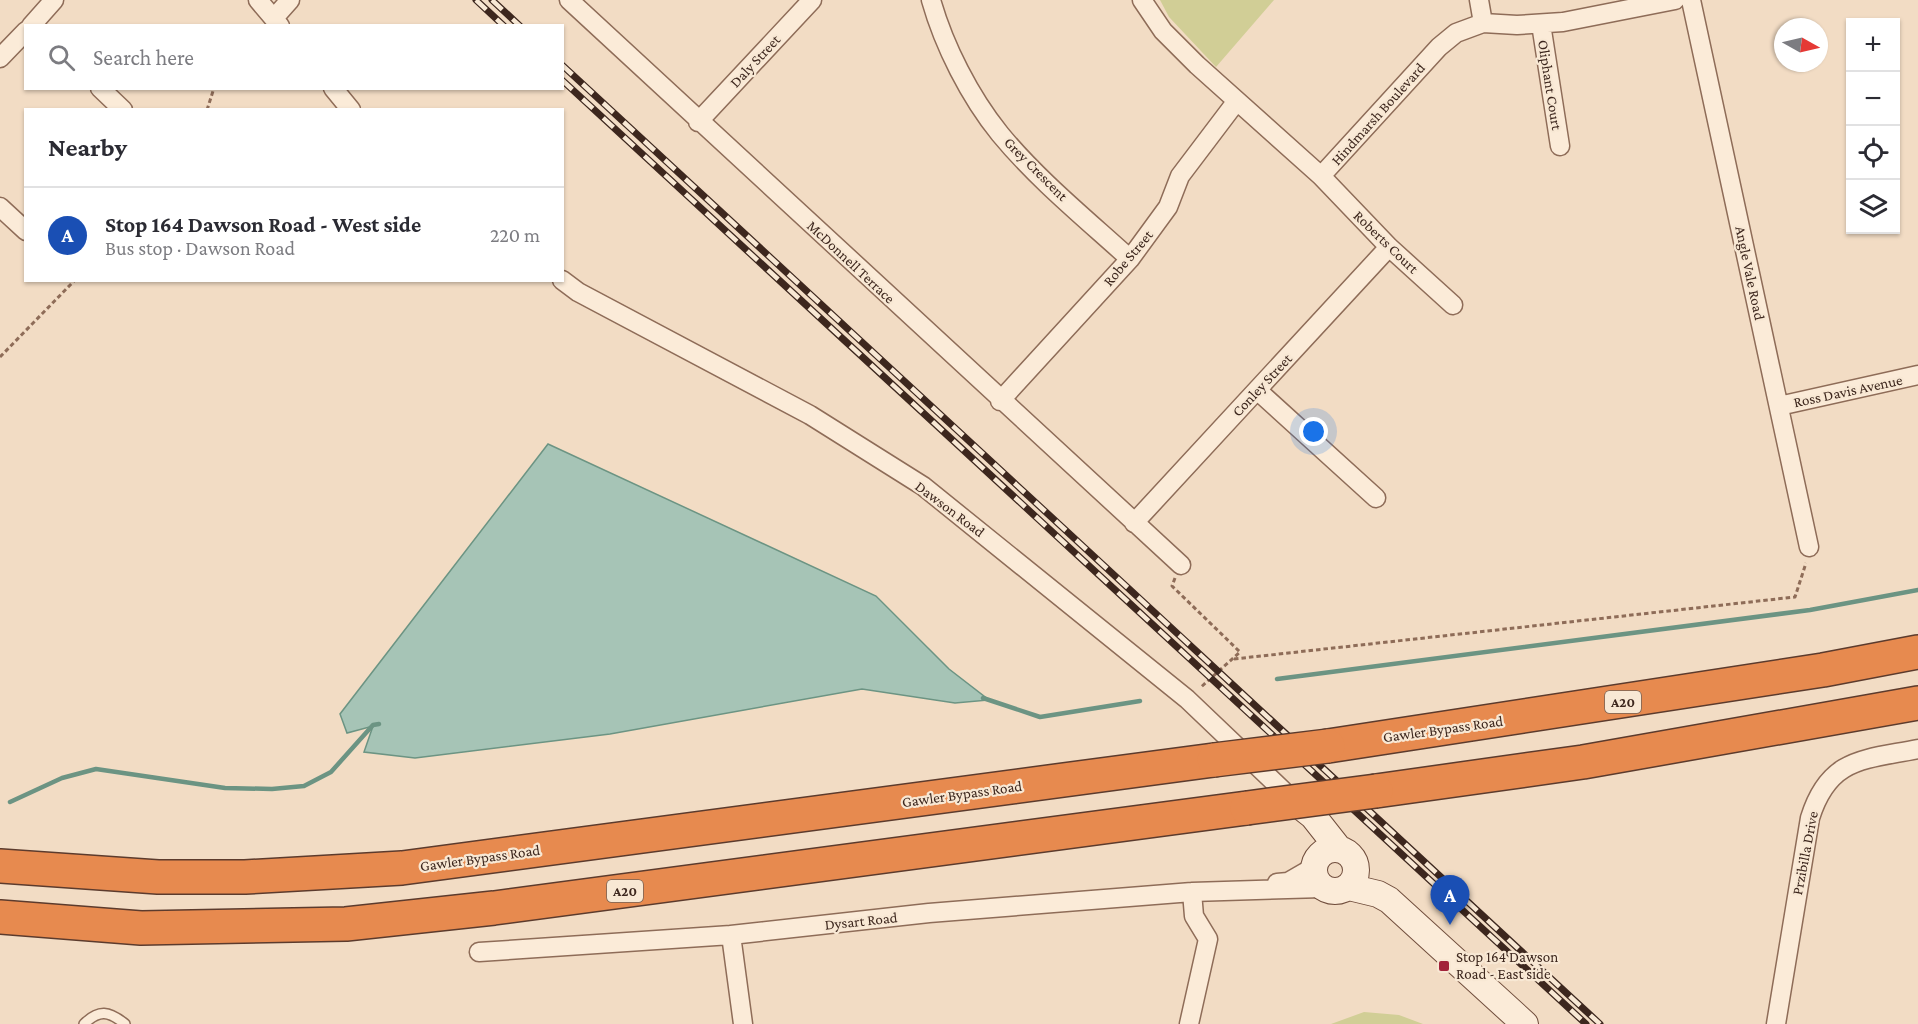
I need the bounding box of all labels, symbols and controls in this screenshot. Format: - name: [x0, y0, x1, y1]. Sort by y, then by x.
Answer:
- north arrow: [1774, 18, 1828, 72]
- map controls: [1846, 18, 1900, 234]
- button: +: [1846, 18, 1900, 72]
- search box: [24, 24, 564, 90]
- street label: Daly Street: [727, 31, 785, 91]
- street label: Oliphant Court: [1534, 39, 1565, 132]
- icon: search: [45, 41, 78, 74]
- text: Search here: [93, 45, 194, 70]
- street label: Hindmarsh Boulevard: [1328, 60, 1428, 168]
- button: −: [1846, 72, 1900, 126]
- button: locate: [1846, 126, 1900, 180]
- text: Nearby: [48, 133, 127, 162]
- street label: Grey Crescent: [1000, 134, 1072, 205]
- button: layers: [1846, 180, 1900, 234]
- street label: Roberts Court: [1351, 207, 1422, 277]
- text: Stop 164 Dawson Road - West side: [105, 212, 421, 237]
- street label: McDonnell Terrace: [804, 217, 898, 307]
- text: A: [62, 224, 73, 246]
- text: 220 m: [490, 224, 540, 246]
- street label: Angle Vale Road: [1731, 225, 1768, 322]
- street label: Robe Street: [1100, 226, 1157, 289]
- text: Bus stop · Dawson Road: [105, 237, 295, 259]
- street label: Conley Street: [1229, 350, 1296, 420]
- street label: Ross Davis Avenue: [1792, 372, 1904, 410]
- your location: [1299, 417, 1328, 446]
- street label: Dawson Road: [912, 478, 988, 540]
- road number: A20: [1605, 691, 1641, 713]
- street label: Gawler Bypass Road: [1382, 713, 1504, 746]
- street label: Gawler Bypass Road: [901, 778, 1023, 811]
- street label: Przibilla Drive: [1789, 809, 1821, 896]
- street label: Gawler Bypass Road: [419, 842, 541, 875]
- pin: A: [1430, 876, 1470, 925]
- road number: A20: [607, 880, 643, 902]
- street label: Dysart Road: [824, 909, 898, 934]
- place label: Stop 164 Dawson Road - East side: [1456, 949, 1558, 982]
- marker: Stop 164 Dawson Road - East side: [1437, 959, 1451, 973]

